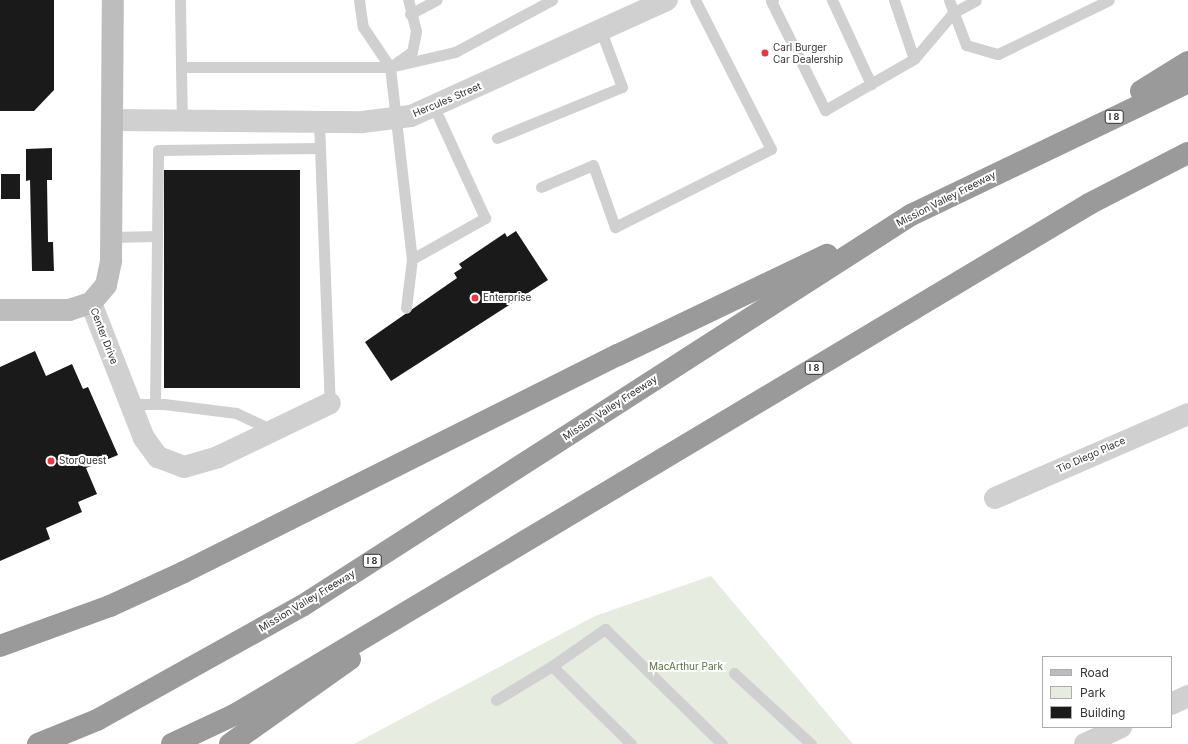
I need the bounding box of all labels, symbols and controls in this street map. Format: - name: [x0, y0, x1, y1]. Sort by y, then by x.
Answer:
- place label: Carl Burger Car Dealership: [773, 41, 843, 64]
- marker: Carl Burger Car Dealership: [760, 48, 770, 58]
- street label: Hercules Street: [411, 80, 483, 120]
- road number: I 8: [1104, 110, 1124, 124]
- street label: Mission Valley Freeway: [894, 169, 998, 229]
- place label: Enterprise: [483, 292, 531, 304]
- marker: Enterprise: [470, 293, 480, 303]
- street label: Center Drive: [88, 306, 120, 366]
- road number: I 8: [804, 361, 824, 375]
- street label: Mission Valley Freeway: [561, 373, 659, 443]
- street label: Tio Diego Place: [1055, 434, 1127, 476]
- place label: StorQuest: [59, 455, 106, 467]
- marker: StorQuest: [46, 456, 56, 466]
- road number: I 8: [362, 554, 382, 568]
- street label: Mission Valley Freeway: [257, 568, 357, 634]
- legend: [1042, 656, 1172, 728]
- park label: MacArthur Park: [649, 661, 723, 673]
- text: Road: [1080, 665, 1109, 680]
- text: Park: [1080, 685, 1106, 700]
- text: Building: [1080, 705, 1125, 720]

